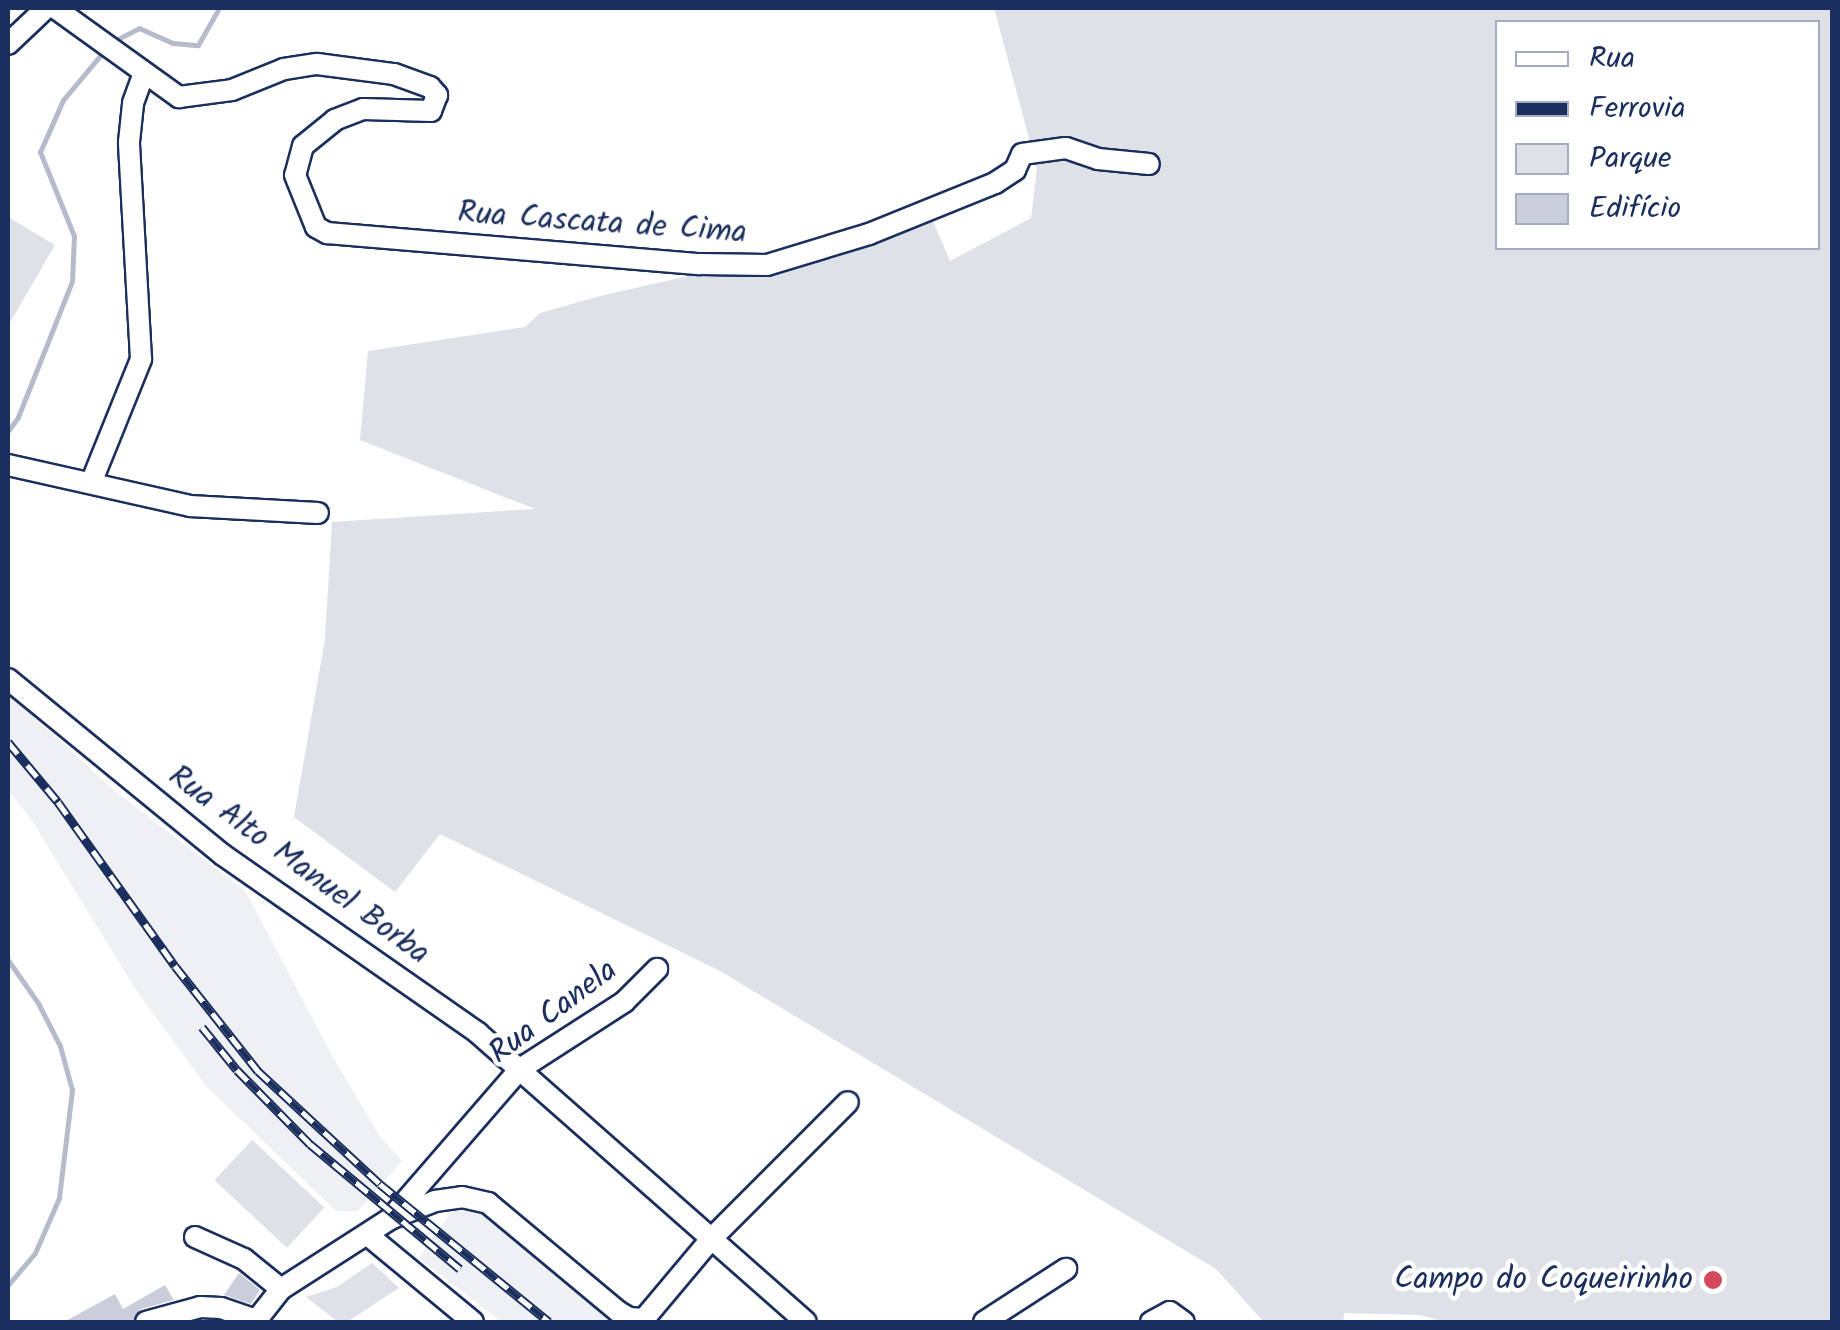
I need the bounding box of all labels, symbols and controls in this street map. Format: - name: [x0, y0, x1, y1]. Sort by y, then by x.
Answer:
- legend: [1495, 20, 1820, 250]
- text: Rua: [1589, 35, 1635, 83]
- text: Ferrovia: [1589, 85, 1686, 133]
- text: Parque: [1589, 135, 1671, 183]
- text: Edifício: [1589, 185, 1681, 233]
- street label: Rua Cascata de Cima: [456, 195, 748, 253]
- street label: Rua Alto Manuel Borba: [160, 758, 436, 974]
- street label: Rua Canela: [482, 952, 626, 1074]
- place label: Campo do Coqueirinho: [1394, 1261, 1693, 1299]
- marker: Campo do Coqueirinho: [1702, 1269, 1724, 1291]

